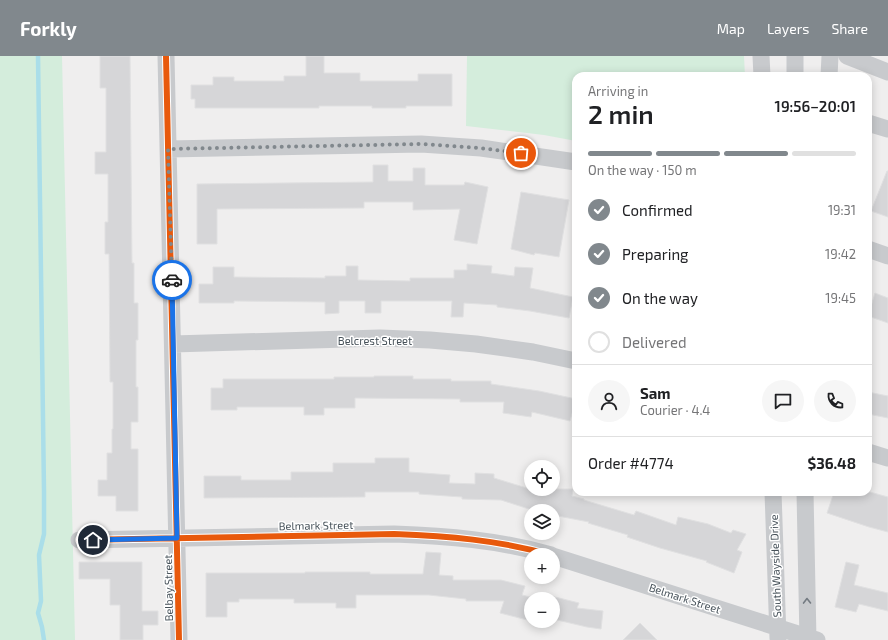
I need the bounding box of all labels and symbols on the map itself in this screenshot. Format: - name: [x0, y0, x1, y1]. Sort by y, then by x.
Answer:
- pin: [504, 136, 538, 170]
- courier: [152, 260, 192, 300]
- street label: Belcrest Street: [338, 334, 412, 347]
- street label: South Wayside Drive: [767, 514, 783, 618]
- street label: Belmark Street: [279, 518, 353, 532]
- pin: [76, 523, 110, 557]
- street label: Belbay Street: [161, 554, 175, 622]
- street label: Belmark Street: [648, 580, 722, 616]
- one-way arrow: [803, 598, 811, 604]

